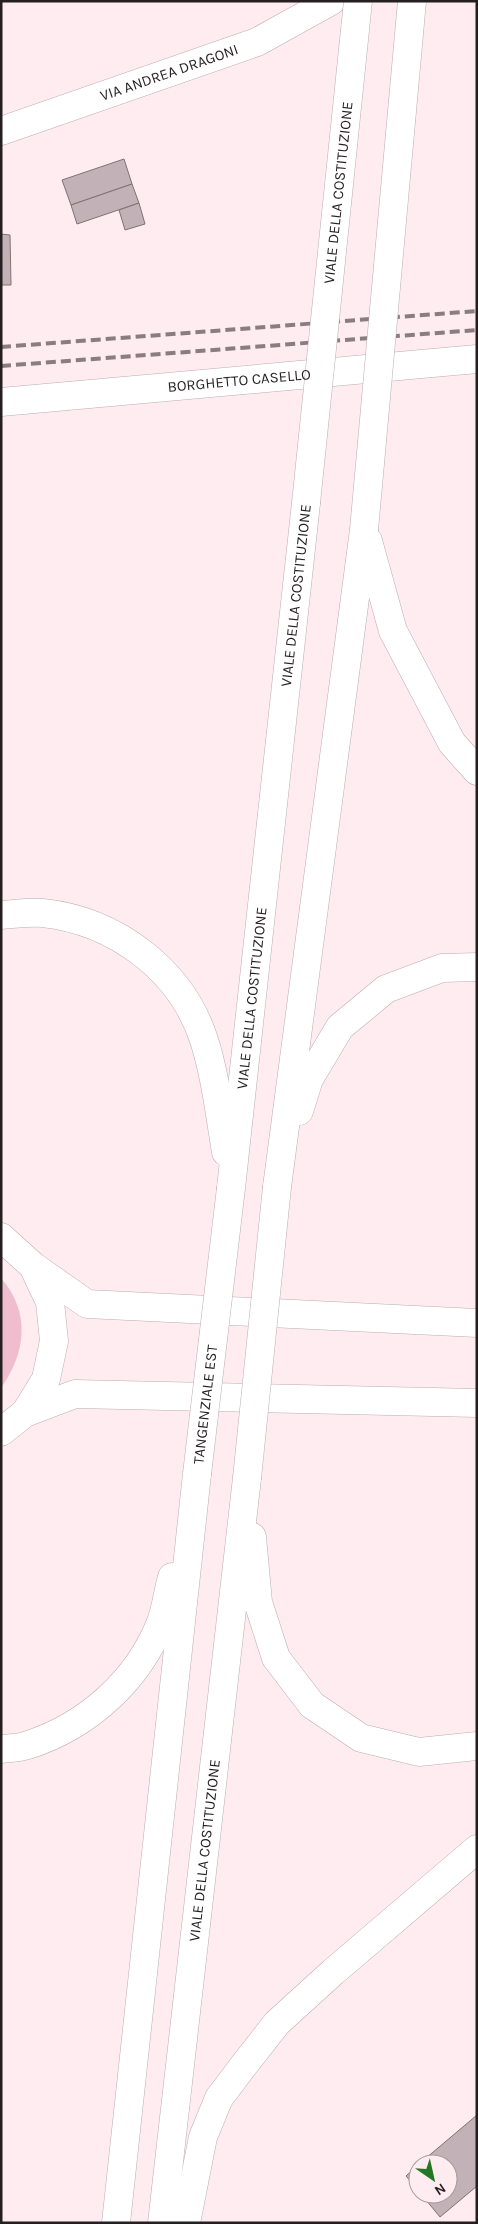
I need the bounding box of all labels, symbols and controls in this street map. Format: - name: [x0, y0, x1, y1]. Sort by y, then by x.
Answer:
- street label: VIA ANDREA DRAGONI: [98, 40, 241, 105]
- street label: VIALE DELLA COSTITUZIONE: [320, 101, 357, 285]
- street label: BORGHETTO CASELLO: [167, 365, 311, 396]
- street label: VIALE DELLA COSTITUZIONE: [277, 503, 315, 688]
- street label: VIALE DELLA COSTITUZIONE: [233, 906, 271, 1090]
- street label: TANGENZIALE EST: [189, 1343, 221, 1465]
- street label: VIALE DELLA COSTITUZIONE: [185, 1758, 224, 1943]
- north arrow: [408, 2154, 458, 2204]
- text: N: [431, 2180, 449, 2199]

